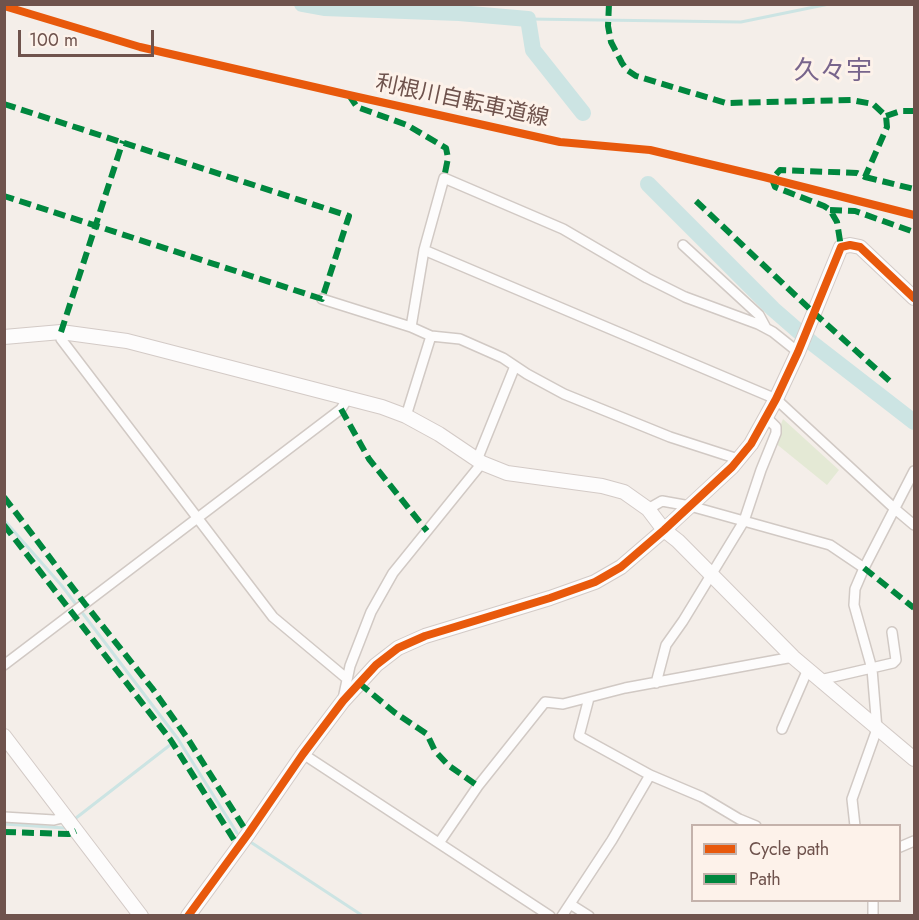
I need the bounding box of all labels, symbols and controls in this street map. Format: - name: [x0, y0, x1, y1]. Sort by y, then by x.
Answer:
- scale bar: [21, 18, 158, 56]
- text: 100 m: [29, 27, 78, 53]
- district label: 久々宇: [794, 57, 872, 89]
- street label: 利根川自転車道線: [373, 71, 551, 133]
- legend: [691, 824, 901, 902]
- text: Cycle path: [749, 836, 829, 862]
- text: Path: [749, 866, 781, 892]

